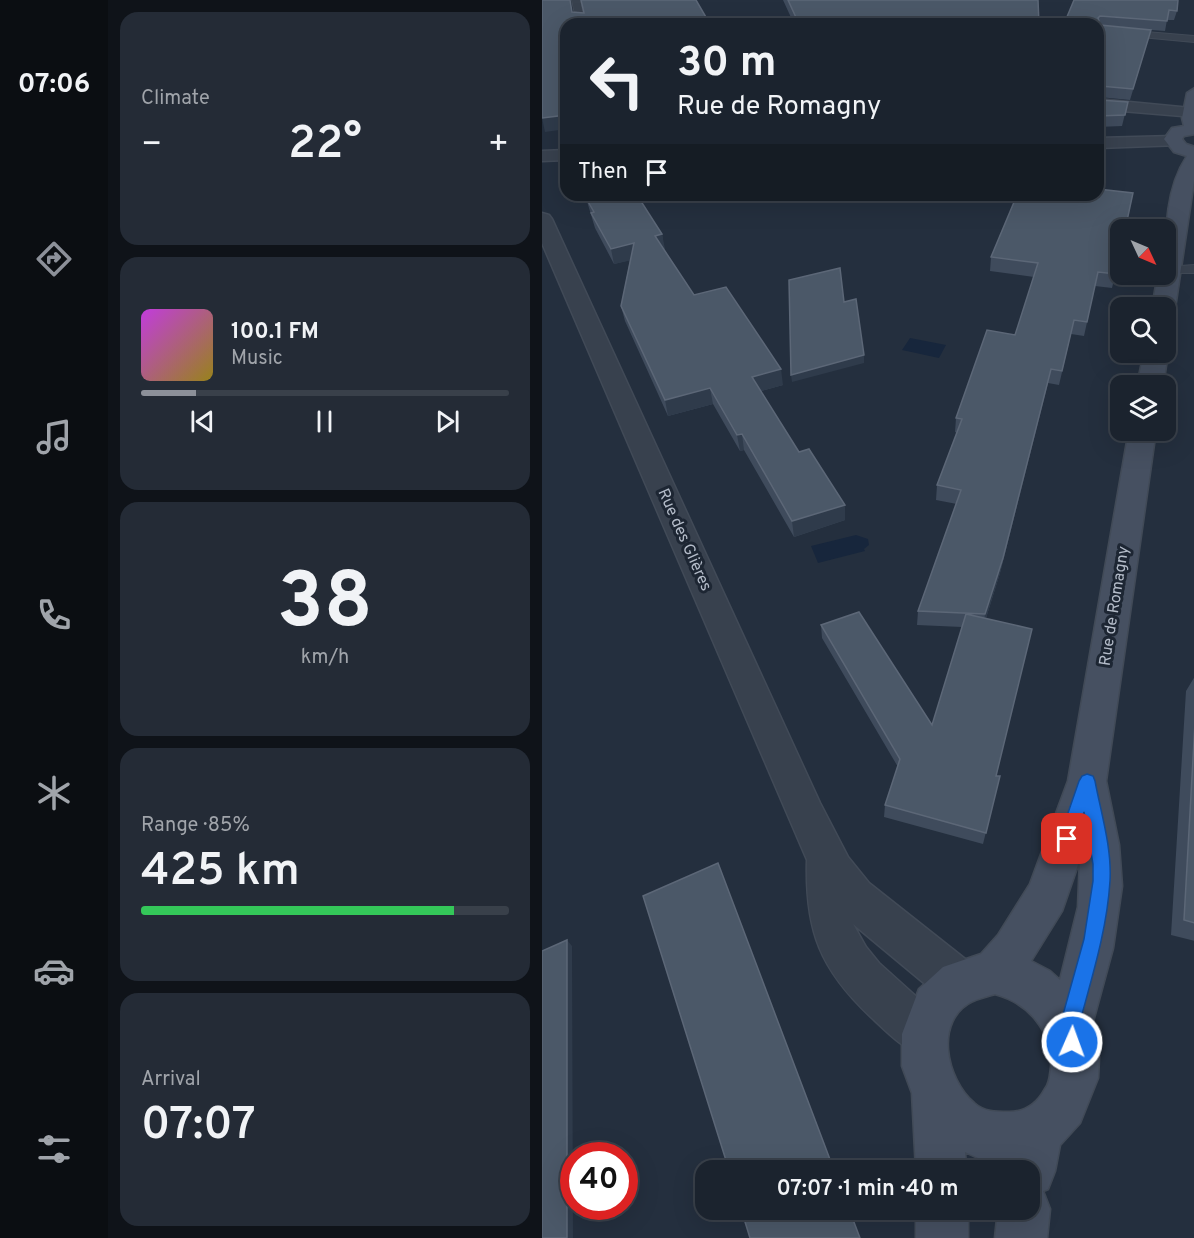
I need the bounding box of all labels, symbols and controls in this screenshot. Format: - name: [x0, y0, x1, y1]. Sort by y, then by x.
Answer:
- text: 30 m: [677, 38, 776, 91]
- icon: left: [578, 42, 656, 120]
- text: 07:06: [18, 68, 90, 102]
- text: Climate: [141, 86, 210, 112]
- text: Rue de Romagny: [677, 90, 881, 124]
- text: 22°: [288, 117, 362, 174]
- text: −: [141, 125, 162, 167]
- text: +: [488, 125, 509, 167]
- icon: arrive: [640, 156, 673, 189]
- text: Then: [578, 159, 628, 186]
- north arrow: [1110, 219, 1176, 285]
- map controls: [1110, 219, 1176, 441]
- icon: directions: [33, 238, 75, 280]
- button: search: [1110, 297, 1176, 363]
- text: 100.1 FM: [231, 319, 319, 346]
- text: Music: [231, 346, 283, 372]
- button: layers: [1110, 375, 1176, 441]
- icon: previous: [186, 405, 219, 438]
- icon: pause: [308, 405, 341, 438]
- icon: next: [431, 405, 464, 438]
- icon: music: [33, 416, 75, 458]
- street label: Rue des Glières: [652, 486, 716, 594]
- street label: Rue de Romagny: [1096, 545, 1134, 667]
- text: 38: [277, 556, 373, 655]
- icon: phone: [33, 594, 75, 636]
- text: km/h: [301, 645, 349, 671]
- icon: climate: [33, 772, 75, 814]
- text: Range · 85%: [141, 813, 250, 839]
- pin: [1041, 813, 1092, 864]
- icon: arrive: [1050, 822, 1083, 855]
- text: 425 km: [141, 844, 300, 901]
- icon: car: [33, 950, 75, 992]
- position arrow: [1040, 1010, 1104, 1074]
- text: Arrival: [141, 1067, 201, 1093]
- text: 07:07: [141, 1098, 256, 1155]
- icon: filters: [33, 1128, 75, 1170]
- speed limit sign: 40: [560, 1142, 638, 1220]
- text: 07:07 · 1 min · 40 m: [777, 1176, 958, 1203]

